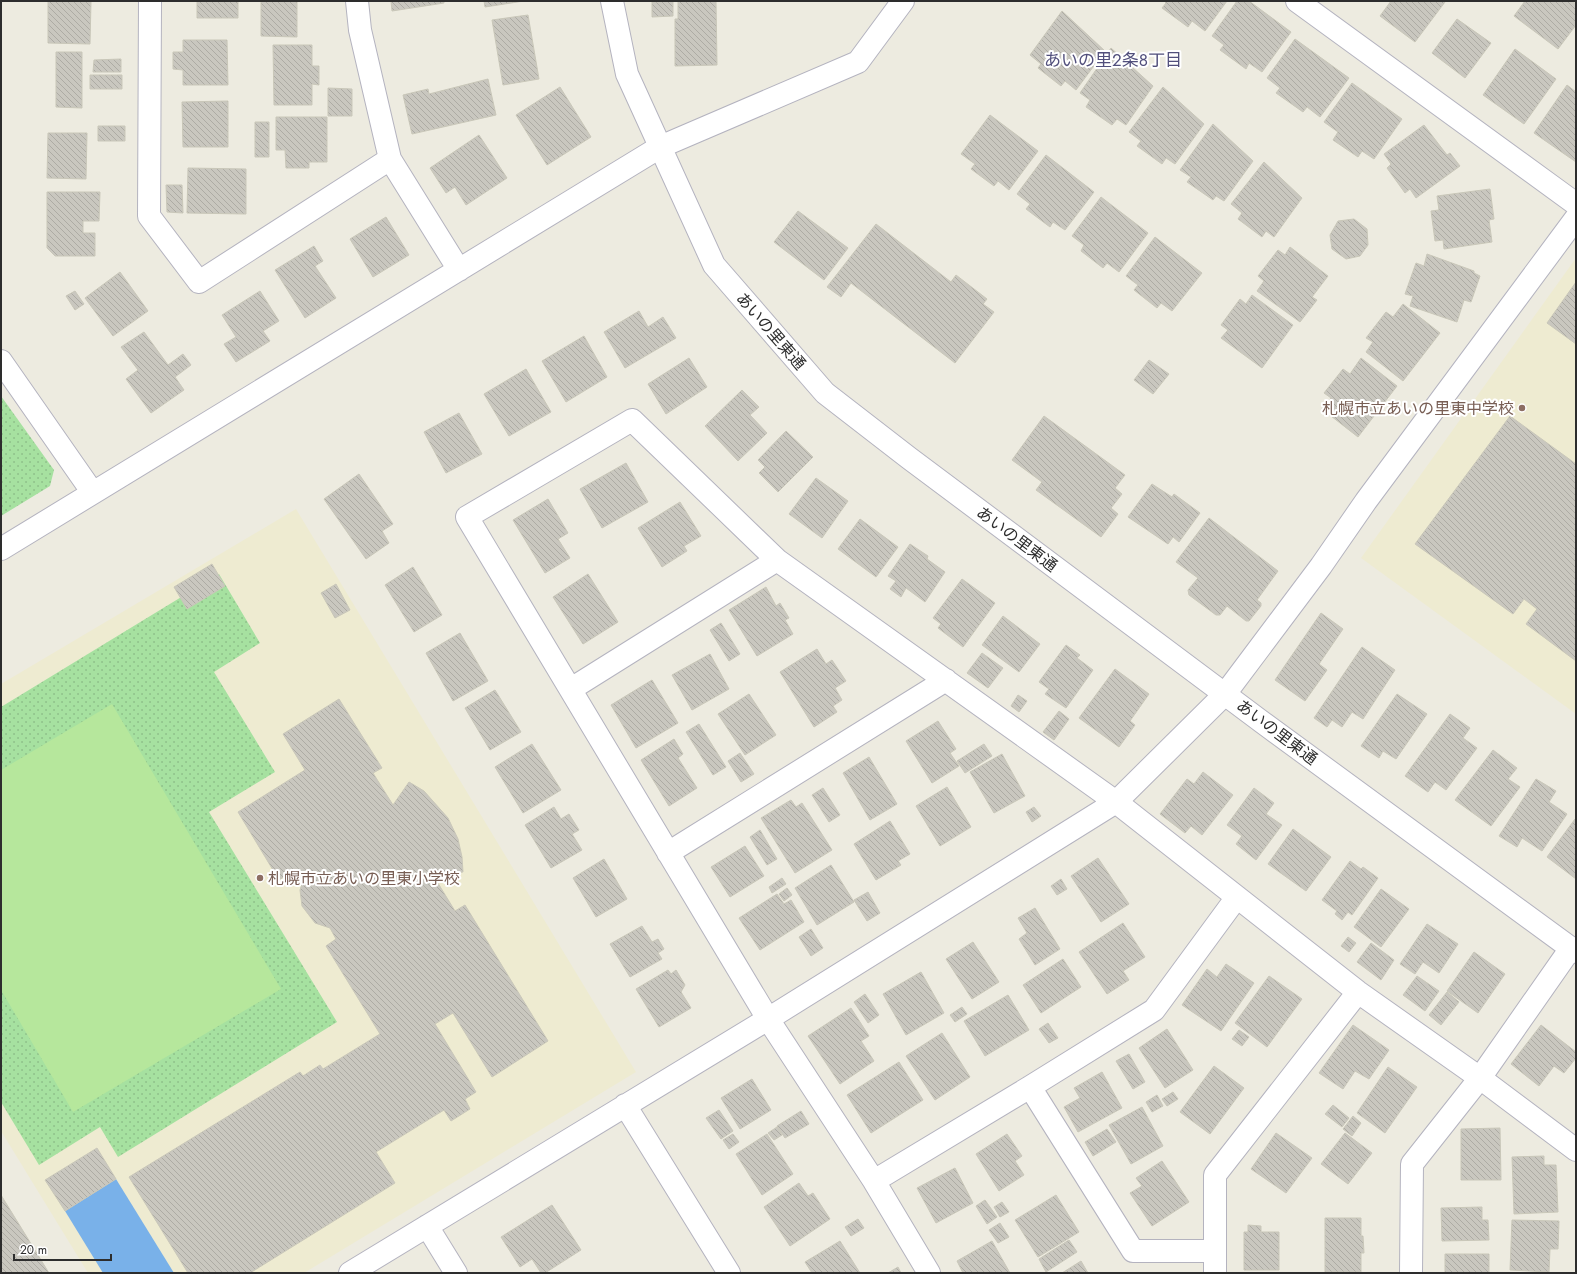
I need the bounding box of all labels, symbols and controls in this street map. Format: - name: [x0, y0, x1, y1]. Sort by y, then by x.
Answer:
- district label: あいの里2条8丁目: [1044, 48, 1182, 72]
- street label: あいの里東通: [731, 287, 811, 375]
- place label: 札幌市立あいの里東中学校: [1322, 397, 1514, 420]
- marker: 札幌市立あいの里東中学校: [1517, 403, 1527, 413]
- street label: あいの里東通: [972, 501, 1062, 577]
- street label: あいの里東通: [1232, 694, 1322, 770]
- place label: 札幌市立あいの里東小学校: [268, 867, 460, 890]
- marker: 札幌市立あいの里東小学校: [255, 873, 265, 883]
- scale bar: [14, 1236, 111, 1262]
- text: 20 m: [20, 1241, 47, 1259]

